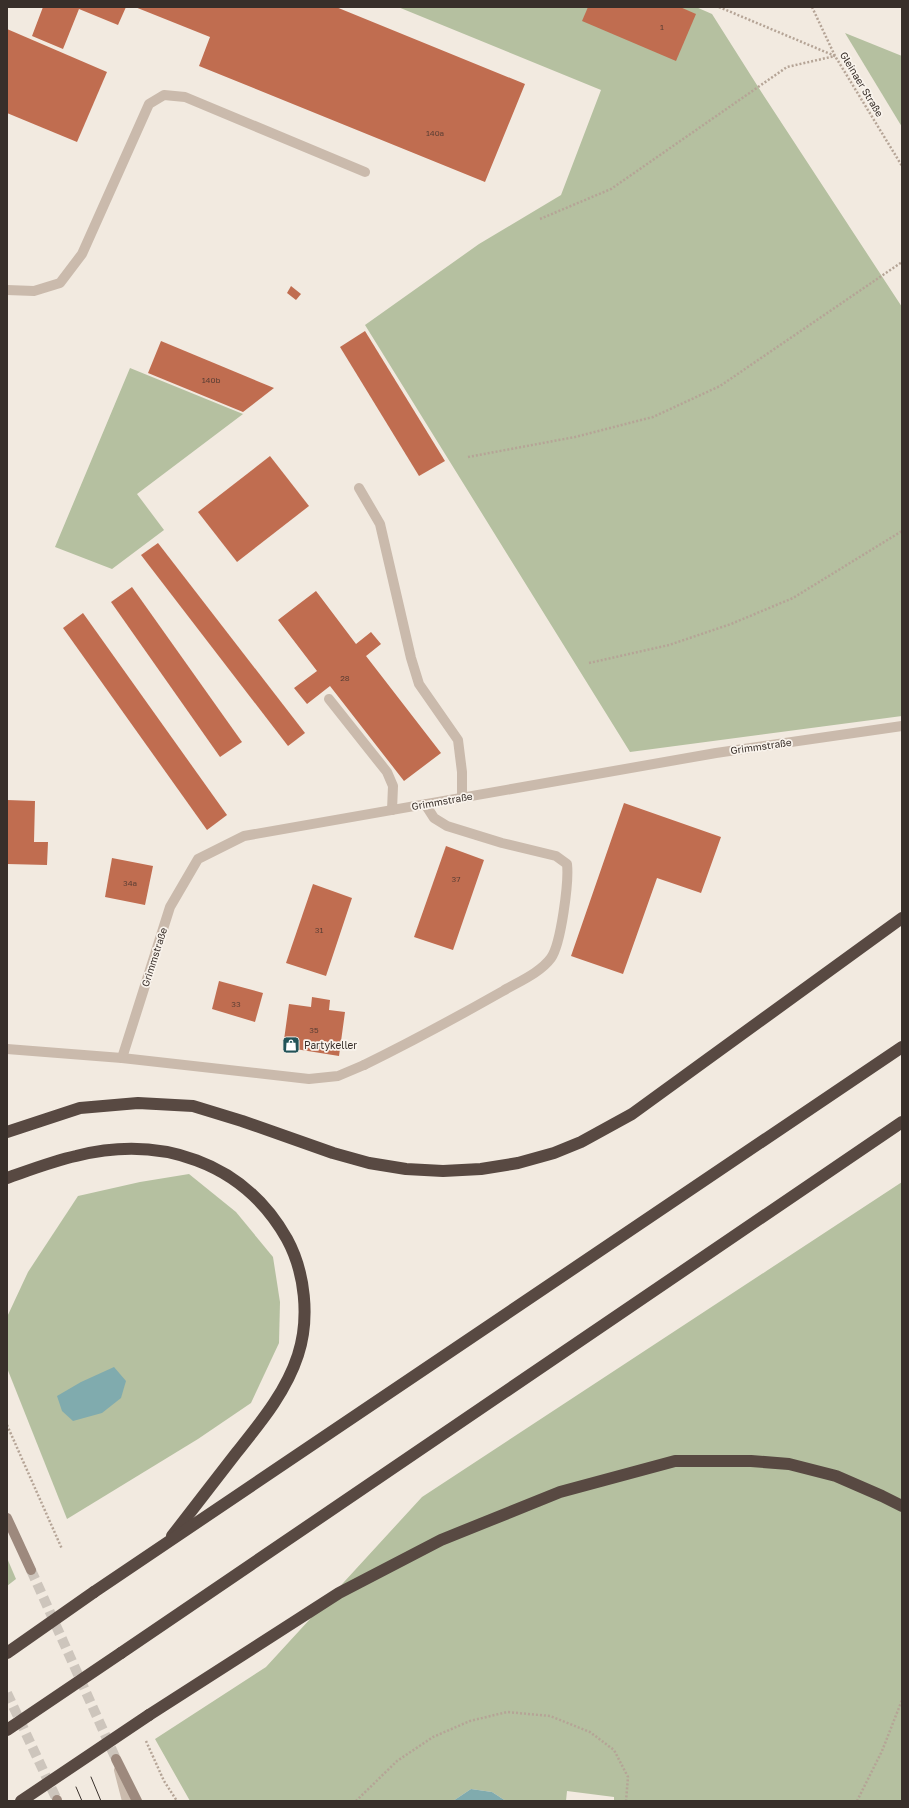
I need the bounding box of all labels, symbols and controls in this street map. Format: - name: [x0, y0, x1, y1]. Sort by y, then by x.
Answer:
- house number: 1: [660, 22, 664, 32]
- street label: Gleinaer Straße: [838, 49, 886, 119]
- house number: 140a: [426, 128, 444, 138]
- house number: 140b: [202, 375, 220, 385]
- house number: 28: [340, 673, 350, 683]
- street label: Grimmstraße: [730, 736, 793, 756]
- street label: Grimmstraße: [411, 790, 474, 812]
- house number: 37: [452, 874, 460, 884]
- house number: 34a: [123, 878, 137, 888]
- house number: 31: [315, 925, 323, 935]
- street label: Grimmstraße: [139, 926, 169, 988]
- house number: 33: [231, 999, 241, 1009]
- house number: 35: [309, 1025, 319, 1035]
- shop icon: Partykeller: [281, 1035, 301, 1055]
- place label: Partykeller: [304, 1039, 357, 1051]

